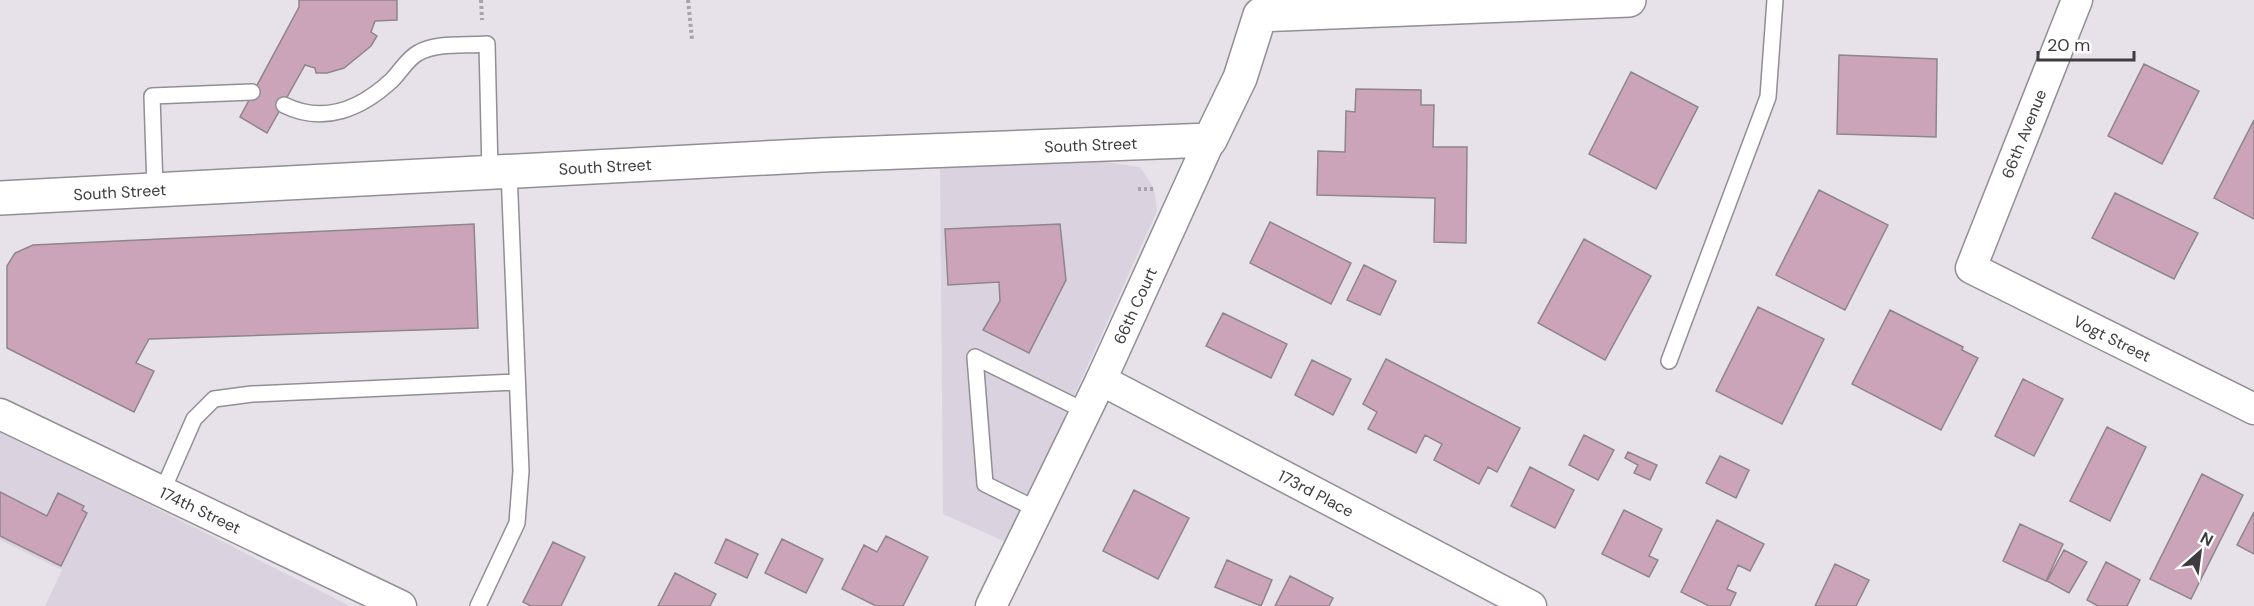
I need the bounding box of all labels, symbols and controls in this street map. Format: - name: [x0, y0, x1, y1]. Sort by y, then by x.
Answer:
- scale bar: [2038, 24, 2134, 62]
- text: 20 m: [2047, 33, 2090, 57]
- street label: 66th Avenue: [1997, 86, 2051, 182]
- street label: South Street: [1044, 132, 1138, 157]
- street label: South Street: [558, 153, 652, 179]
- street label: South Street: [73, 179, 167, 205]
- street label: 66th Court: [1108, 264, 1161, 347]
- street label: Vogt Street: [2070, 310, 2154, 366]
- street label: 173rd Place: [1275, 465, 1357, 522]
- street label: 174th Street: [156, 482, 244, 538]
- north arrow: [2170, 522, 2230, 582]
- text: N: [2197, 527, 2217, 551]

